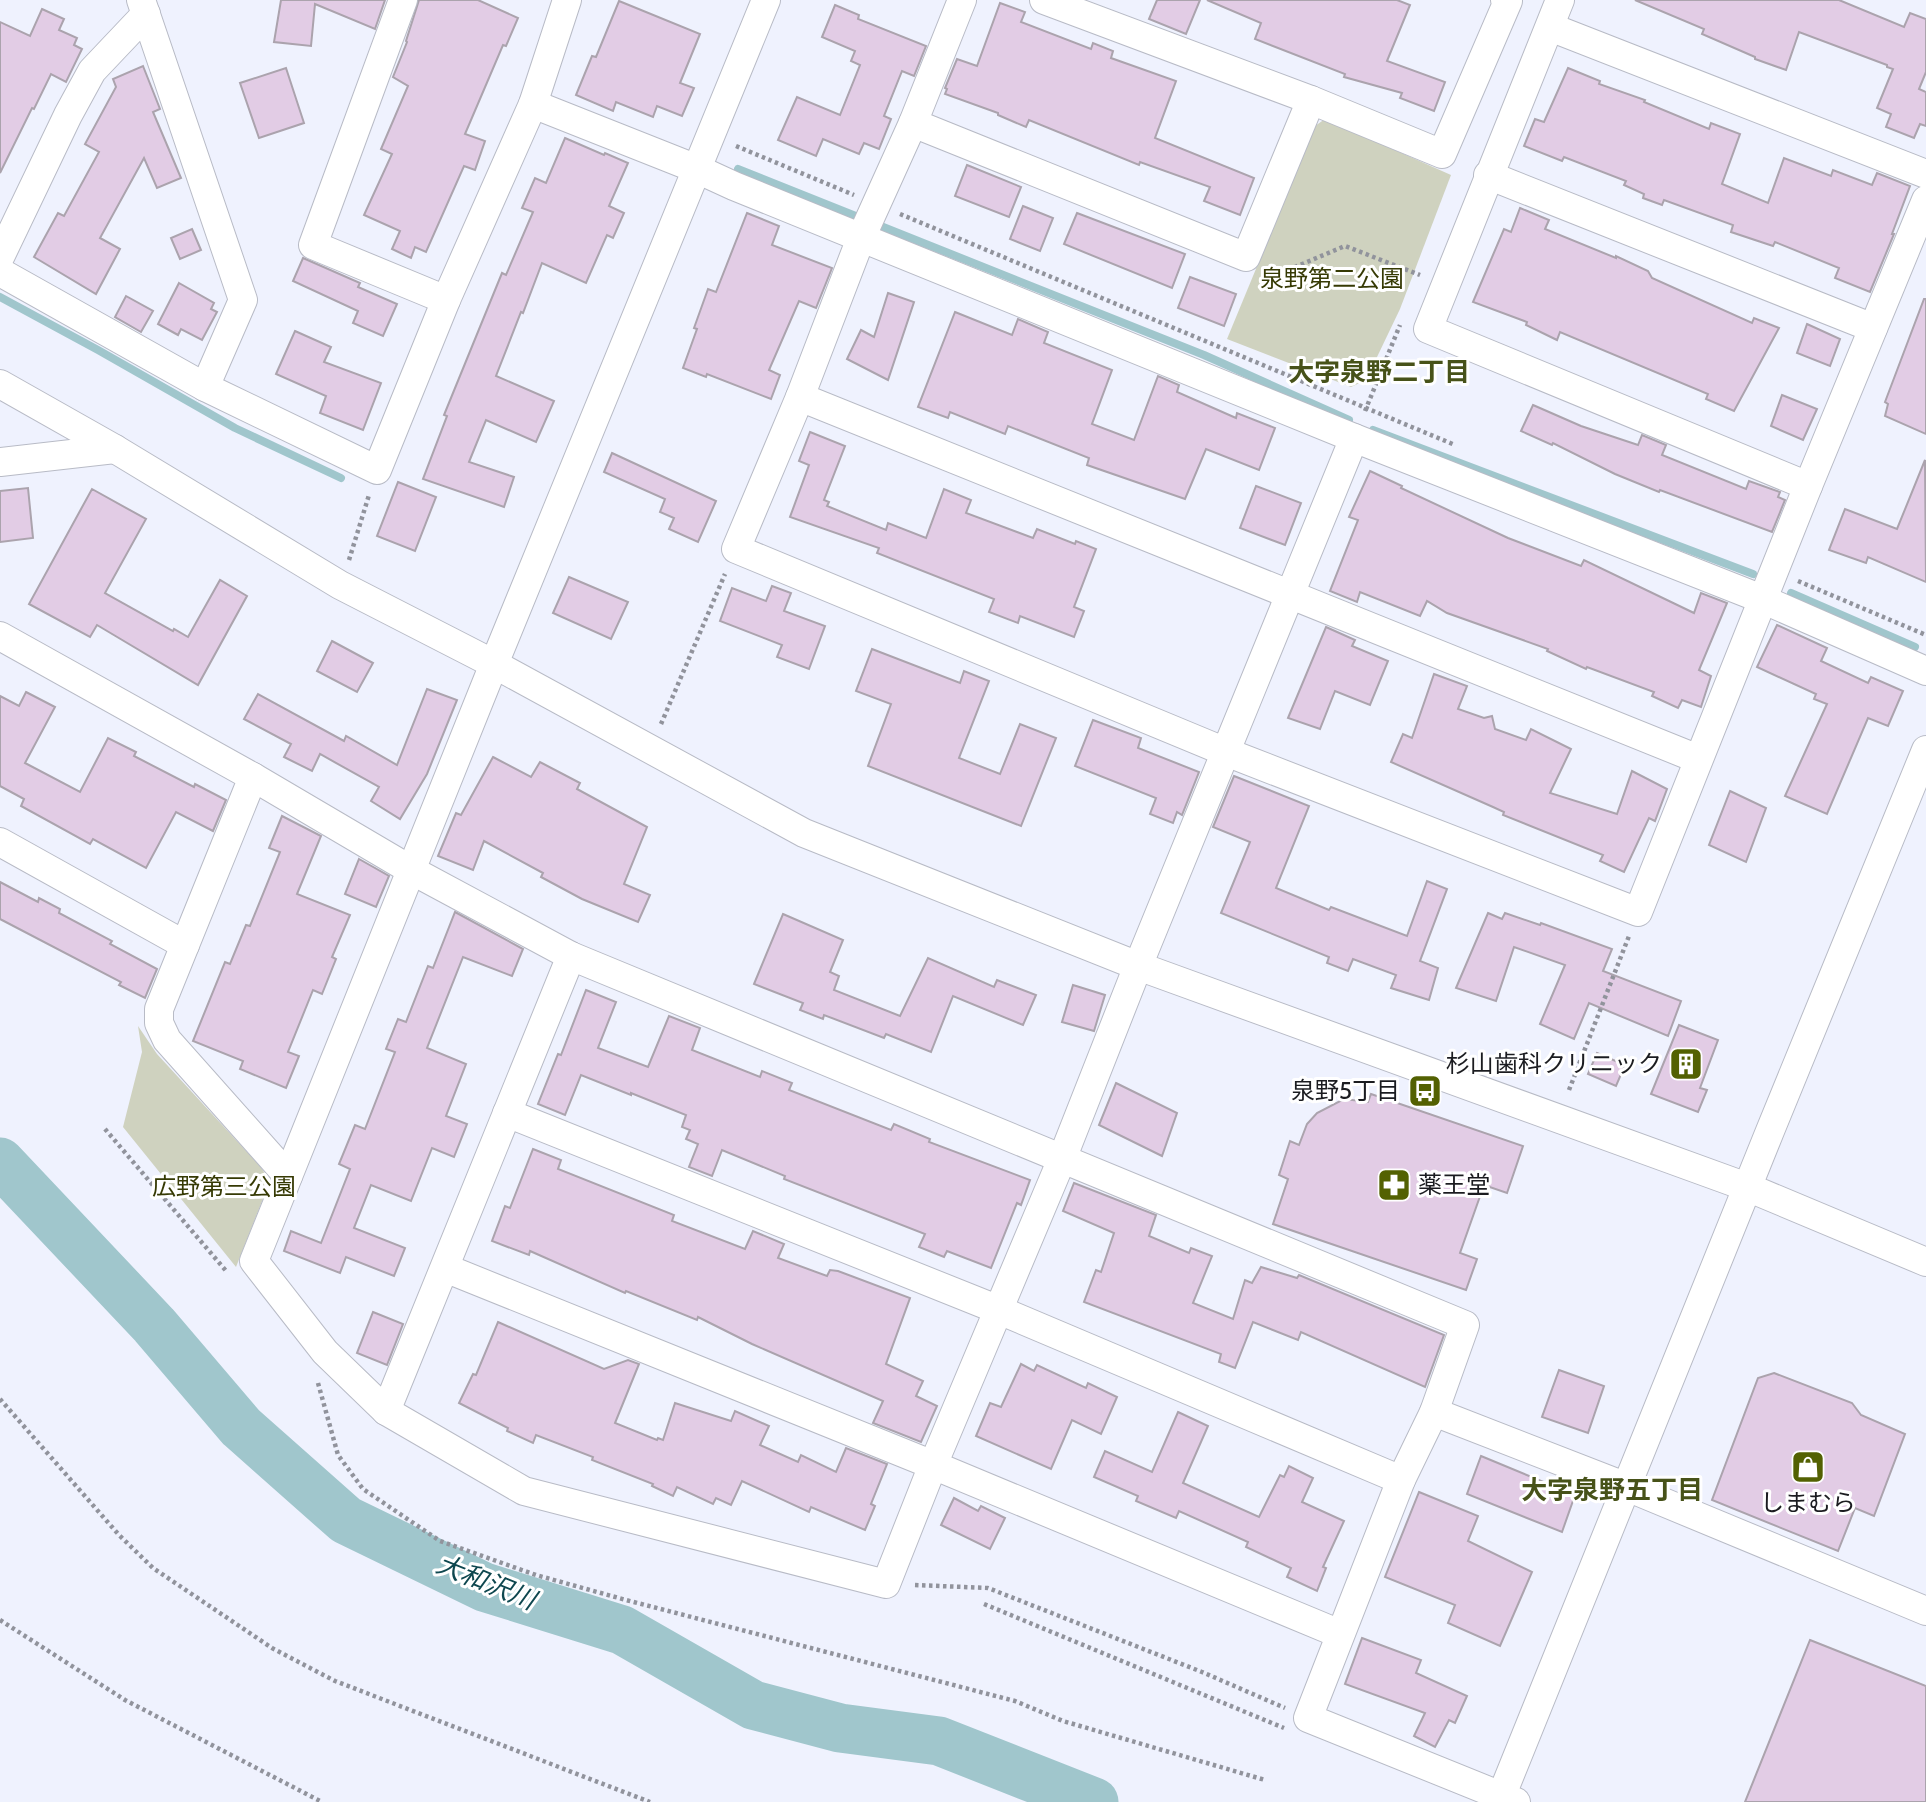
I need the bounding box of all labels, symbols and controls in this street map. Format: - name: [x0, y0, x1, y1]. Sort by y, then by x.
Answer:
- park label: 泉野第二公園: [1260, 264, 1404, 293]
- district label: 大字泉野二丁目: [1288, 356, 1470, 388]
- building icon: 杉山歯科クリニック: [1667, 1045, 1705, 1083]
- place label: 杉山歯科クリニック: [1446, 1049, 1662, 1078]
- bus stop icon: 泉野5丁目: [1406, 1072, 1444, 1110]
- place label: 泉野5丁目: [1291, 1076, 1400, 1105]
- pharmacy icon: 薬王堂: [1375, 1166, 1413, 1204]
- place label: 薬王堂: [1418, 1170, 1490, 1199]
- park label: 広野第三公園: [152, 1172, 296, 1201]
- shop icon: しまむら: [1789, 1448, 1827, 1486]
- district label: 大字泉野五丁目: [1521, 1474, 1703, 1506]
- place label: しまむら: [1760, 1488, 1856, 1517]
- water label: 大和沢川: [432, 1548, 543, 1617]

